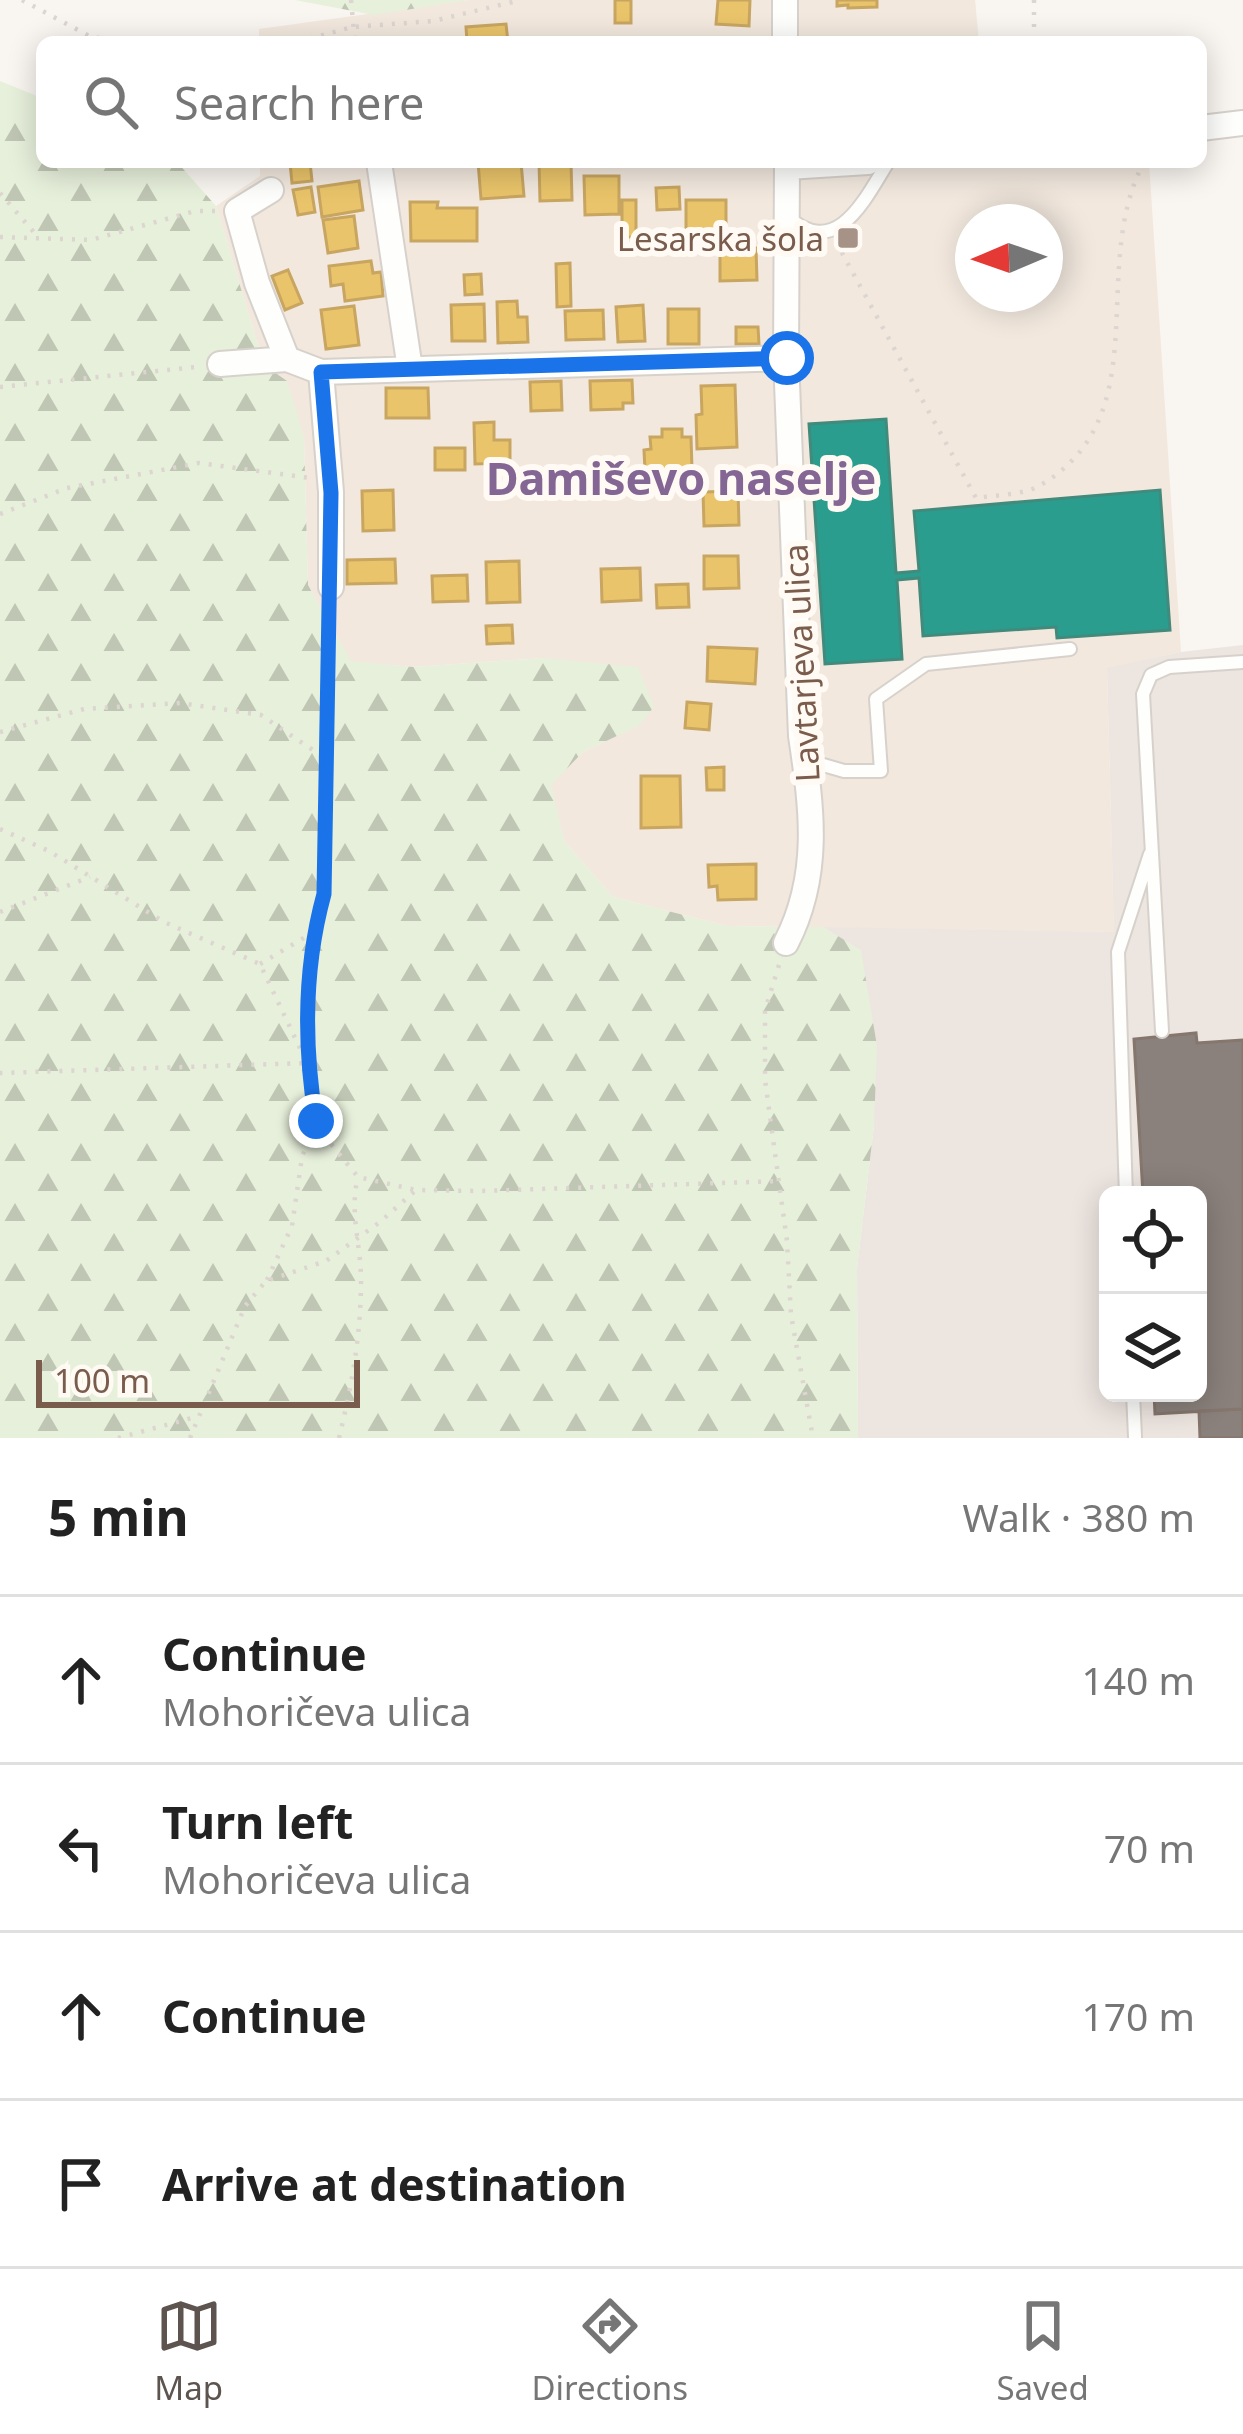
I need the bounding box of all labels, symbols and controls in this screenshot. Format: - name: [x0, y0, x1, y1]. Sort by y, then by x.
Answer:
- search box: [36, 36, 1207, 168]
- icon: search: [78, 69, 144, 135]
- text: Search here: [174, 72, 424, 133]
- north arrow: [955, 204, 1063, 312]
- place label: Lesarska šola: [617, 216, 824, 261]
- marker: Lesarska šola: [835, 225, 861, 251]
- route start: [760, 331, 814, 385]
- district label: Damiševo naselje: [486, 447, 876, 508]
- street label: Lavtarjeva ulica: [772, 543, 830, 783]
- route end: [289, 1094, 343, 1148]
- map controls: [1099, 1186, 1207, 1402]
- button: locate: [1099, 1186, 1207, 1294]
- button: layers: [1099, 1294, 1207, 1402]
- scale bar: [36, 1354, 360, 1407]
- text: 100 m: [54, 1358, 150, 1403]
- text: 5 min: [48, 1481, 189, 1551]
- text: Walk · 380 m: [962, 1490, 1195, 1543]
- text: Continue: [162, 1623, 367, 1684]
- icon: ahead: [48, 1647, 114, 1713]
- text: 140 m: [1081, 1653, 1195, 1706]
- text: Mohoričeva ulica: [162, 1684, 471, 1737]
- text: Turn left: [162, 1791, 353, 1852]
- icon: left: [48, 1815, 114, 1881]
- text: 70 m: [1104, 1821, 1195, 1874]
- text: Mohoričeva ulica: [162, 1852, 471, 1905]
- icon: ahead: [48, 1983, 114, 2049]
- text: Continue: [162, 1985, 367, 2046]
- text: 170 m: [1081, 1989, 1195, 2042]
- icon: arrive: [48, 2151, 114, 2217]
- text: Arrive at destination: [162, 2153, 627, 2214]
- tab: Map: [154, 2293, 223, 2410]
- tab: Directions: [531, 2293, 688, 2410]
- tab: Saved: [996, 2293, 1089, 2410]

